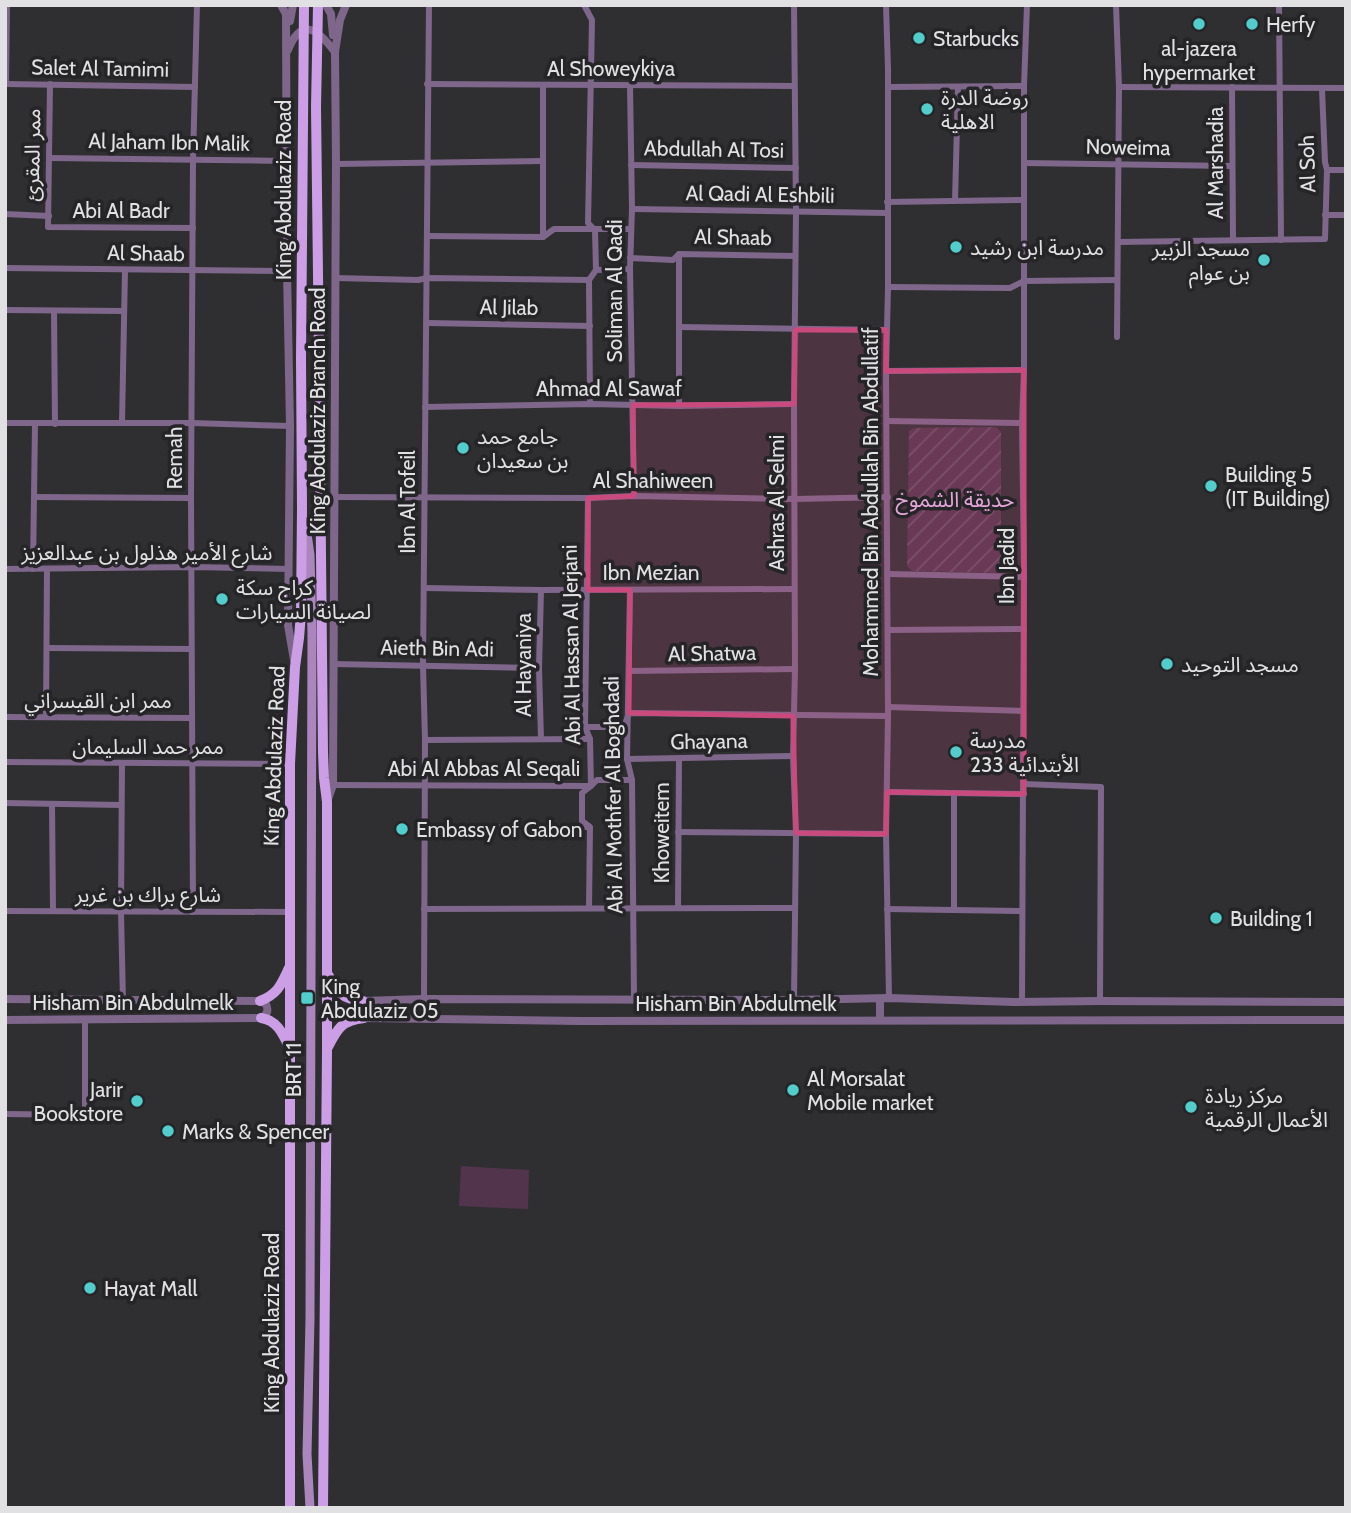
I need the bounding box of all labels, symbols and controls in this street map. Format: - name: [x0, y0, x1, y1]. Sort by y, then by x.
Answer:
- place label: Herfy: [1266, 12, 1316, 37]
- marker: al-jazera hypermarket: [1191, 16, 1207, 32]
- marker: Herfy: [1244, 16, 1260, 32]
- place label: Starbucks: [933, 26, 1019, 51]
- marker: Starbucks: [911, 30, 927, 46]
- place label: al-jazera hypermarket: [1143, 36, 1255, 85]
- street label: Salet Al Tamimi: [31, 54, 169, 82]
- street label: Al Showeykiya: [547, 56, 675, 81]
- place label: روضة الدرة الاهلية: [941, 85, 1029, 134]
- street label: King Abdulaziz Road: [271, 100, 296, 280]
- marker: روضة الدرة الاهلية: [919, 101, 935, 117]
- street label: Al Marshadia: [1203, 107, 1228, 219]
- street label: ممر المقرئ: [19, 108, 45, 202]
- street label: Al Jaham Ibn Malik: [88, 128, 250, 156]
- street label: Noweima: [1085, 134, 1171, 160]
- street label: Abdullah Al Tosi: [644, 135, 784, 163]
- street label: Al Soh: [1294, 135, 1320, 193]
- street label: Al Qadi Al Eshbili: [685, 180, 835, 208]
- street label: Abi Al Badr: [72, 198, 170, 223]
- street label: Soliman Al Qadi: [602, 220, 627, 362]
- street label: Al Shaab: [694, 224, 772, 250]
- place label: مدرسة ابن رشيد: [970, 235, 1104, 260]
- place label: مسجد الزبير بن عوام: [1151, 236, 1250, 289]
- marker: مدرسة ابن رشيد: [948, 239, 964, 255]
- street label: Al Shaab: [107, 240, 185, 266]
- marker: مسجد الزبير بن عوام: [1256, 252, 1272, 268]
- street label: King Abdulaziz Branch Road: [305, 288, 330, 534]
- street label: Al Jilab: [479, 294, 539, 320]
- street label: Mohammed Bin Abdullah Bin Abdullatif: [858, 327, 883, 677]
- street label: Ahmad Al Sawaf: [536, 376, 682, 401]
- place label: جامع حمد بن سعيدان: [477, 424, 569, 473]
- street label: Remah: [162, 427, 187, 489]
- street label: Ashras Al Selmi: [764, 435, 789, 571]
- marker: جامع حمد بن سعيدان: [455, 440, 471, 456]
- street label: Ibn Al Tofeil: [395, 450, 420, 554]
- place label: Building 5 (IT Building): [1225, 462, 1330, 511]
- street label: Al Shahiween: [593, 468, 713, 493]
- marker: Building 5 (IT Building): [1203, 478, 1219, 494]
- park label: حديقة الشموخ: [896, 487, 1014, 515]
- street label: Ibn Jadid: [994, 528, 1019, 604]
- street label: شارع الأمير هذلول بن عبدالعزيز: [20, 540, 273, 568]
- street label: Abi Al Hassan Al Jerjani: [557, 545, 586, 745]
- street label: Ibn Mezian: [603, 560, 700, 585]
- place label: كراج سكة لصيانة السيارات: [236, 575, 371, 624]
- marker: كراج سكة لصيانة السيارات: [214, 591, 230, 607]
- street label: Al Hayaniya: [511, 613, 536, 717]
- street label: Aieth Bin Adi: [380, 635, 494, 661]
- street label: Al Shatwa: [668, 640, 756, 666]
- place label: مسجد التوحيد: [1181, 652, 1299, 677]
- marker: مسجد التوحيد: [1159, 656, 1175, 672]
- street label: King Abdulaziz Road: [258, 665, 290, 847]
- street label: Abi Al Mothfer Al Boghdadi: [598, 676, 628, 914]
- street label: ممر ابن القيسراني: [24, 688, 172, 716]
- street label: Ghayana: [670, 728, 748, 754]
- place label: مدرسة الأبتدائية 233: [970, 728, 1079, 777]
- street label: ممر حمد السليمان: [72, 734, 224, 759]
- marker: مدرسة الأبتدائية 233: [948, 744, 964, 760]
- street label: Abi Al Abbas Al Seqali: [388, 756, 580, 781]
- street label: Khoweitem: [649, 782, 674, 884]
- place label: Embassy of Gabon: [416, 817, 583, 842]
- marker: Embassy of Gabon: [394, 821, 410, 837]
- street label: شارع براك بن غرير: [74, 882, 221, 910]
- place label: Building 1: [1230, 906, 1313, 931]
- marker: Building 1: [1208, 910, 1224, 926]
- place label: King Abdulaziz 05: [321, 974, 438, 1023]
- street label: Hisham Bin Abdulmelk: [32, 990, 234, 1015]
- marker: King Abdulaziz 05: [299, 990, 315, 1006]
- street label: Hisham Bin Abdulmelk: [635, 991, 837, 1016]
- street label: BRT 11: [281, 1043, 306, 1097]
- place label: Al Morsalat Mobile market: [807, 1066, 934, 1115]
- place label: Jarir Bookstore: [34, 1077, 123, 1126]
- marker: Al Morsalat Mobile market: [785, 1082, 801, 1098]
- place label: مركز ريادة الأعمال الرقمية: [1205, 1083, 1328, 1132]
- marker: Jarir Bookstore: [129, 1093, 145, 1109]
- marker: مركز ريادة الأعمال الرقمية: [1183, 1099, 1199, 1115]
- place label: Marks & Spencer: [182, 1119, 329, 1144]
- marker: Marks & Spencer: [160, 1123, 176, 1139]
- street label: King Abdulaziz Road: [259, 1233, 284, 1413]
- place label: Hayat Mall: [104, 1276, 197, 1301]
- marker: Hayat Mall: [82, 1280, 98, 1296]

